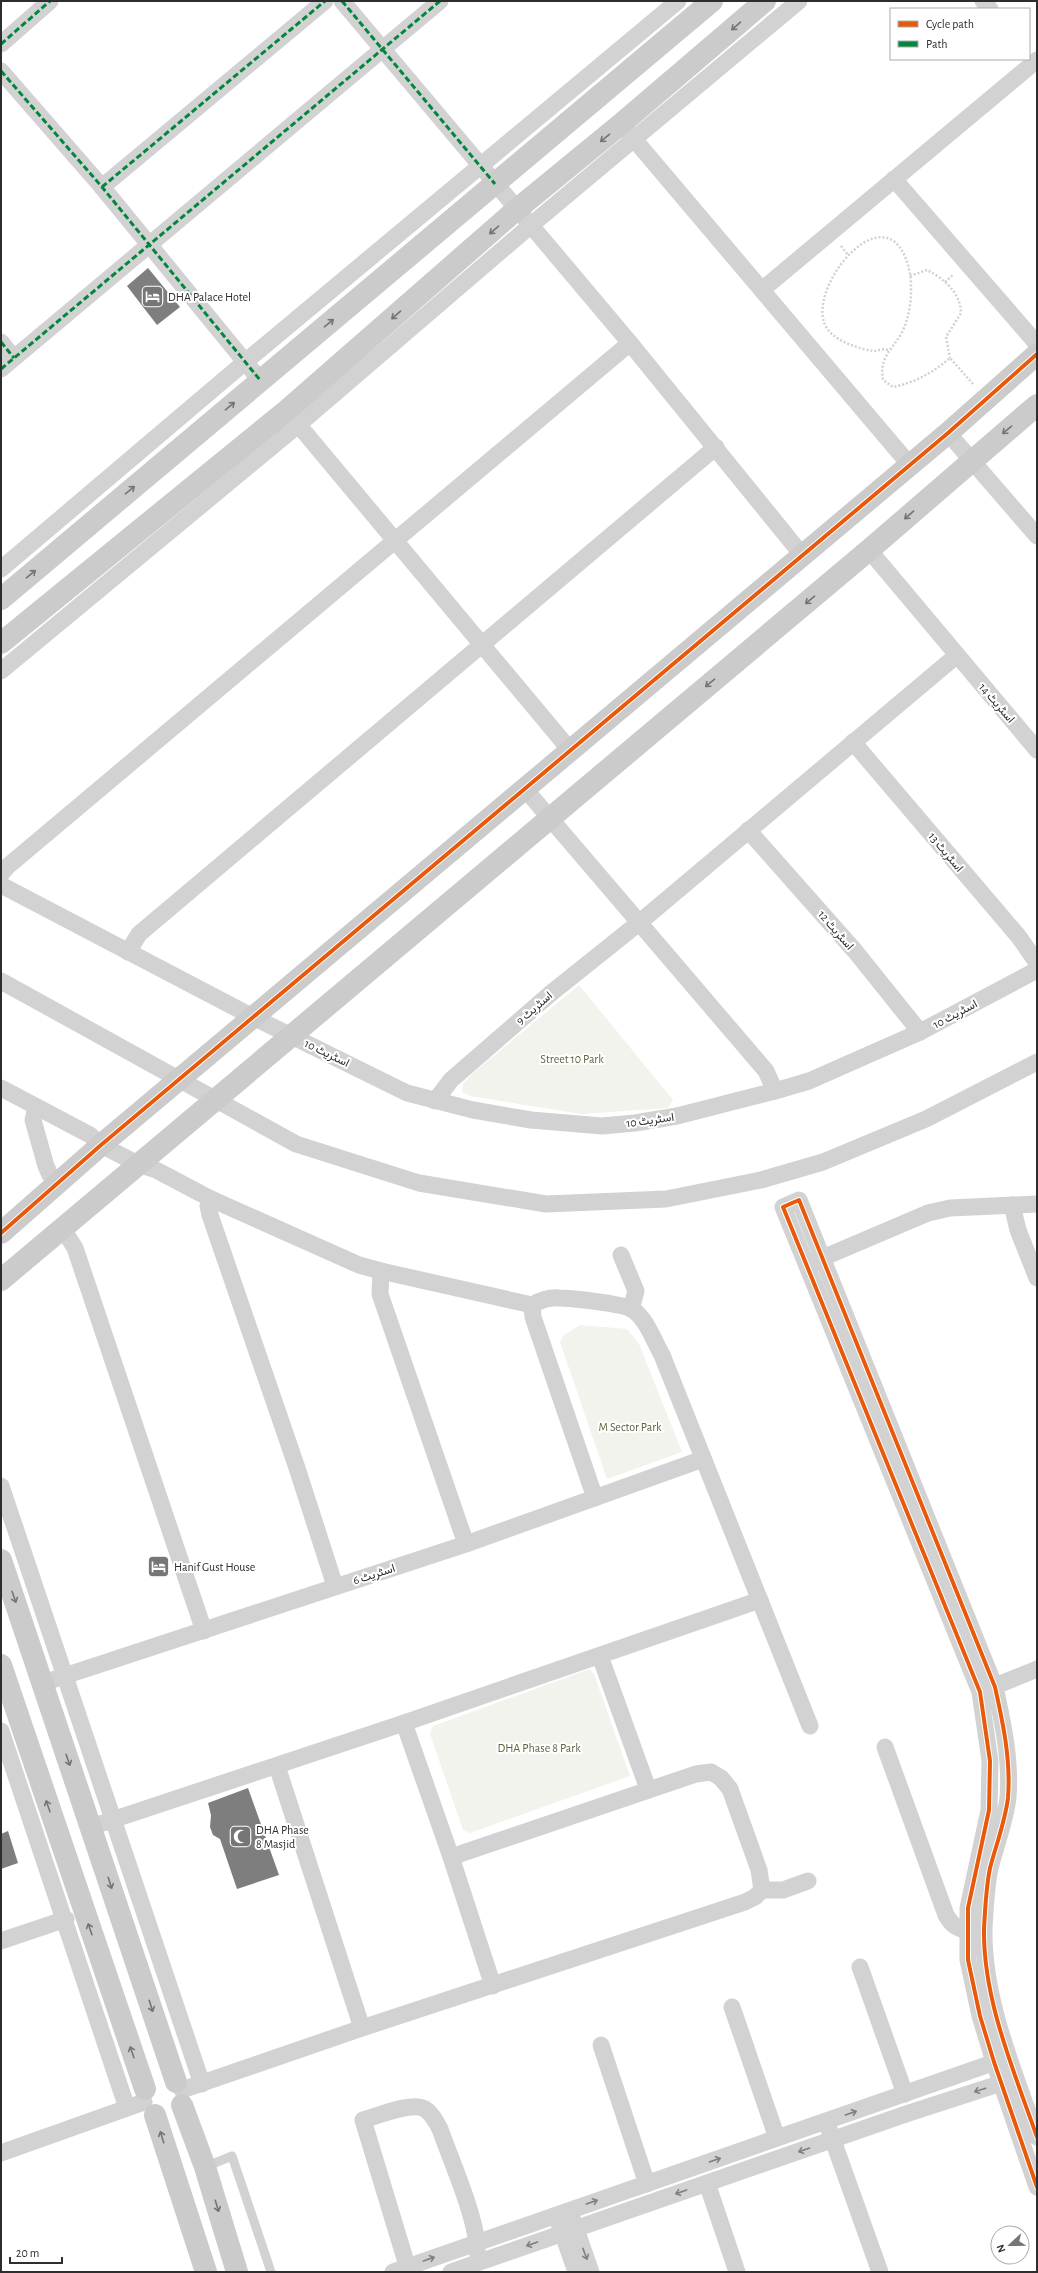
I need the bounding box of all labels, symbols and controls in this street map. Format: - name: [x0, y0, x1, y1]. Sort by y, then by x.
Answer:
- legend: [890, 8, 1030, 60]
- text: Cycle path: [926, 18, 974, 31]
- one-way arrow: [730, 22, 741, 31]
- text: Path: [926, 38, 948, 50]
- one-way arrow: [599, 133, 610, 142]
- one-way arrow: [488, 225, 499, 234]
- hotel icon: DHA Palace Hotel: [140, 284, 166, 310]
- place label: DHA Palace Hotel: [168, 291, 251, 303]
- one-way arrow: [391, 311, 401, 320]
- one-way arrow: [324, 318, 335, 327]
- one-way arrow: [224, 402, 235, 411]
- one-way arrow: [1002, 426, 1012, 435]
- one-way arrow: [125, 485, 135, 494]
- one-way arrow: [903, 511, 914, 520]
- one-way arrow: [25, 569, 36, 578]
- one-way arrow: [804, 595, 815, 604]
- one-way arrow: [705, 679, 715, 688]
- street label: اسٹریٹ 14: [975, 681, 1017, 726]
- street label: اسٹریٹ 13: [925, 830, 966, 875]
- street label: اسٹریٹ 12: [814, 908, 856, 953]
- street label: اسٹریٹ 9: [514, 989, 556, 1028]
- street label: اسٹریٹ 10: [931, 997, 980, 1032]
- street label: اسٹریٹ 10: [302, 1037, 351, 1071]
- park label: Street 10 Park: [540, 1053, 604, 1065]
- street label: اسٹریٹ 10: [625, 1111, 675, 1131]
- park label: M Sector Park: [598, 1421, 662, 1433]
- hotel icon: Hanif Gust House: [146, 1554, 172, 1580]
- place label: Hanif Gust House: [174, 1561, 255, 1573]
- street label: اسٹریٹ 6: [351, 1562, 397, 1588]
- one-way arrow: [10, 1590, 18, 1602]
- park label: DHA Phase 8 Park: [497, 1742, 581, 1754]
- one-way arrow: [65, 1753, 73, 1765]
- one-way arrow: [44, 1800, 52, 1812]
- mosque icon: DHA Phase 8 Masjid: [228, 1824, 254, 1850]
- place label: DHA Phase 8 Masjid: [256, 1824, 309, 1851]
- one-way arrow: [107, 1876, 114, 1889]
- one-way arrow: [86, 1923, 93, 1936]
- one-way arrow: [148, 1999, 155, 2012]
- one-way arrow: [128, 2046, 135, 2059]
- one-way arrow: [974, 2086, 986, 2094]
- one-way arrow: [844, 2108, 856, 2116]
- one-way arrow: [158, 2131, 165, 2144]
- one-way arrow: [798, 2147, 811, 2154]
- one-way arrow: [708, 2156, 721, 2163]
- one-way arrow: [675, 2189, 688, 2196]
- one-way arrow: [585, 2198, 597, 2206]
- one-way arrow: [214, 2199, 221, 2212]
- north arrow: [990, 2225, 1030, 2265]
- scale bar: [10, 2239, 62, 2265]
- one-way arrow: [525, 2241, 538, 2248]
- text: N: [995, 2243, 1008, 2254]
- text: 20 m: [16, 2247, 39, 2259]
- one-way arrow: [581, 2248, 589, 2260]
- one-way arrow: [423, 2255, 436, 2262]

